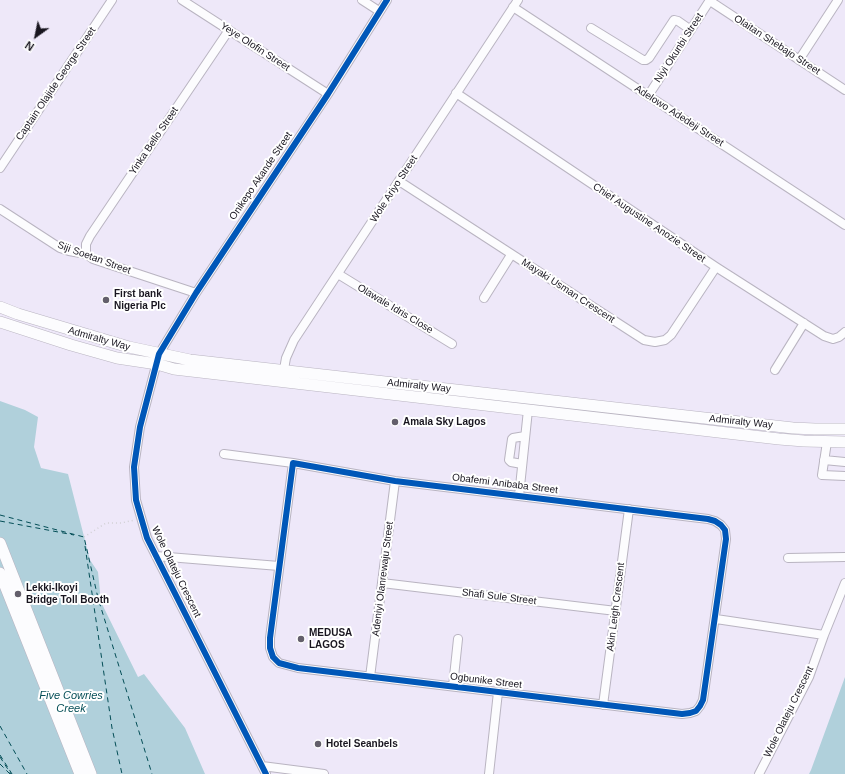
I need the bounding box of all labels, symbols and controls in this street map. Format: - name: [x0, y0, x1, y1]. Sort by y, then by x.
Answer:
- street label: Niyi Okunbi Street: [652, 11, 706, 85]
- street label: Olaitan Shebajo Street: [732, 13, 822, 77]
- north arrow: [16, 16, 56, 56]
- street label: Yeye Olofin Street: [218, 20, 292, 74]
- street label: Captain Olajide George Street: [14, 25, 98, 143]
- text: N: [23, 39, 36, 53]
- street label: Adelowo Adedeji Street: [632, 83, 726, 149]
- street label: Yinka Bello Street: [127, 105, 181, 177]
- street label: Onikepo Akande Street: [227, 130, 295, 222]
- street label: Wole Ariyo Street: [368, 153, 420, 225]
- street label: Chief Augustine Anozie Street: [590, 181, 708, 265]
- street label: Siji Soetan Street: [56, 239, 132, 277]
- street label: Mayaki Usman Crescent: [519, 256, 617, 326]
- street label: Olawale Idris Close: [355, 282, 435, 336]
- place label: First bank Nigeria Plc: [114, 288, 166, 312]
- marker: First bank Nigeria Plc: [101, 295, 111, 305]
- street label: Admiralty Way: [67, 324, 131, 354]
- street label: Admiralty Way: [387, 377, 451, 395]
- street label: Admiralty Way: [709, 413, 773, 431]
- place label: Amala Sky Lagos: [403, 416, 486, 428]
- marker: Amala Sky Lagos: [390, 417, 400, 427]
- street label: Obafemi Anibaba Street: [451, 472, 559, 496]
- street label: Adeniyi Olanrewaju Street: [370, 521, 396, 637]
- street label: Wole Olateju Crescent: [149, 524, 203, 620]
- street label: Akin Leigh Crescent: [605, 562, 627, 652]
- place label: Lekki-Ikoyi Bridge Toll Booth: [26, 582, 109, 606]
- street label: Shafi Sule Street: [461, 586, 537, 608]
- marker: Lekki-Ikoyi Bridge Toll Booth: [13, 589, 23, 599]
- place label: MEDUSA LAGOS: [309, 627, 352, 650]
- marker: MEDUSA LAGOS: [296, 634, 306, 644]
- street label: Wole Olateju Crescent: [762, 664, 816, 760]
- street label: Ogbunike Street: [449, 671, 523, 691]
- water label: Five Cowries Creek: [39, 689, 103, 715]
- place label: Hotel Seanbels: [326, 738, 398, 750]
- marker: Hotel Seanbels: [313, 739, 323, 749]

